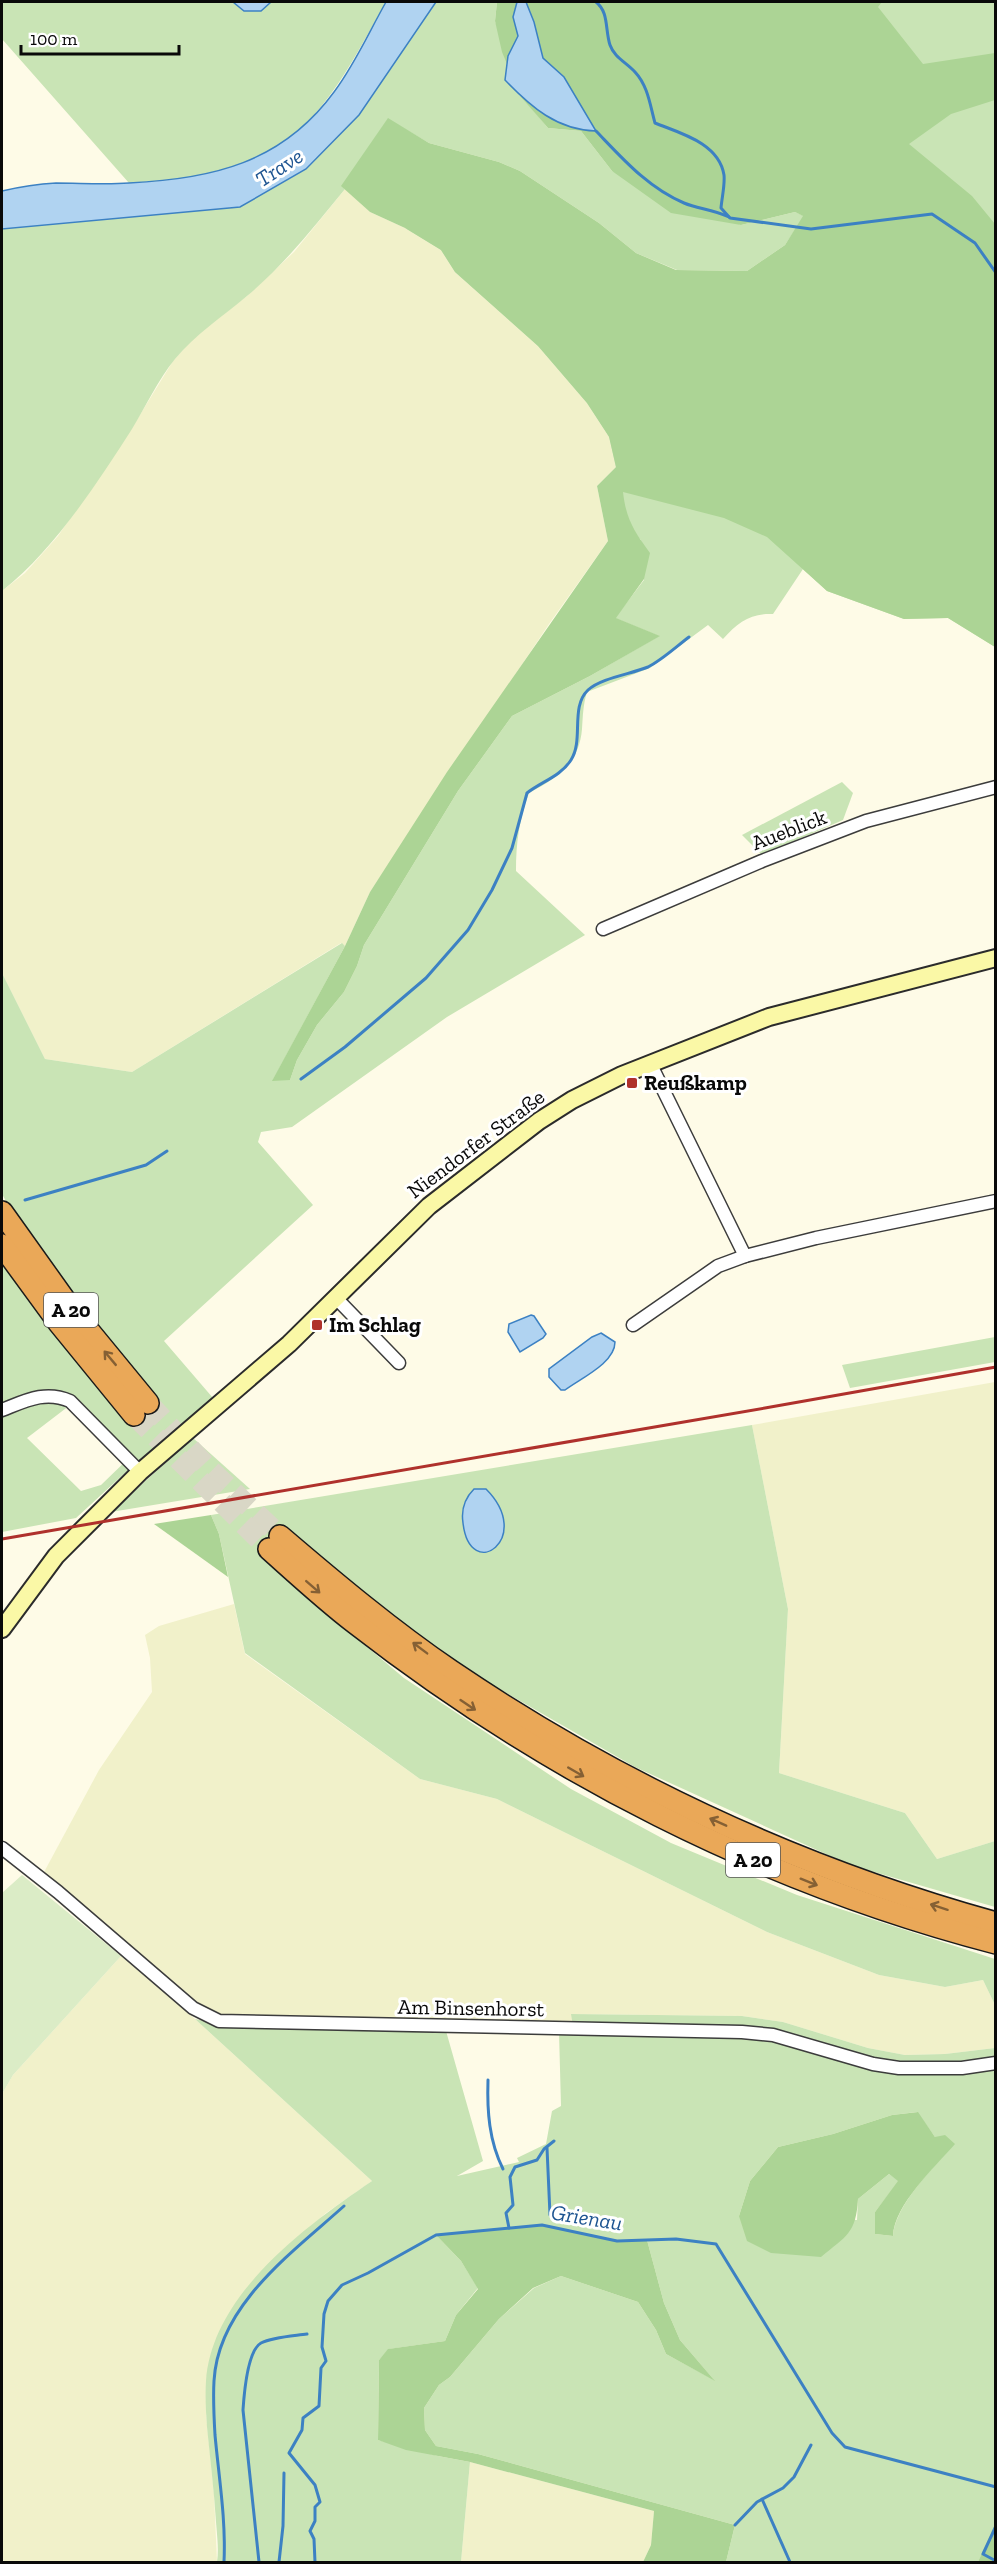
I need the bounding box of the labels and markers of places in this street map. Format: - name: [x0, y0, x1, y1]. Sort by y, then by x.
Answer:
- place label: Reußkamp: [644, 1070, 747, 1095]
- marker: Reußkamp: [625, 1076, 639, 1090]
- place label: Im Schlag: [329, 1312, 421, 1337]
- marker: Im Schlag: [310, 1318, 324, 1332]

